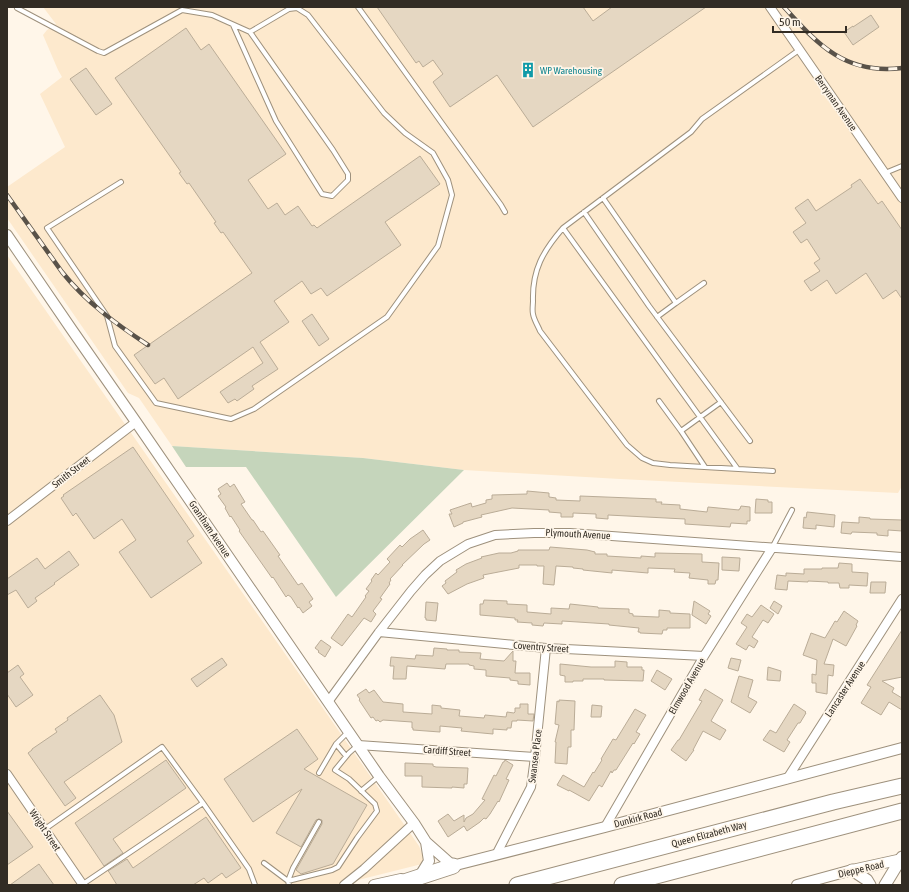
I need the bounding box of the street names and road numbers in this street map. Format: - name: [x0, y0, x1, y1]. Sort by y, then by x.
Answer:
- street label: Berryman Avenue: [813, 73, 859, 133]
- street label: Smith Street: [50, 454, 92, 490]
- street label: Grantham Avenue: [187, 498, 233, 560]
- street label: Plymouth Avenue: [545, 527, 611, 541]
- street label: Coventry Street: [513, 640, 569, 654]
- street label: Elmwood Avenue: [666, 655, 708, 716]
- street label: Lancaster Avenue: [823, 659, 867, 719]
- street label: Swansea Place: [526, 728, 544, 783]
- street label: Cardiff Street: [423, 744, 471, 758]
- street label: Dunkirk Road: [613, 806, 664, 830]
- street label: Wright Street: [27, 807, 63, 853]
- street label: Queen Elizabeth Way: [670, 819, 748, 849]
- street label: Dieppe Road: [837, 858, 885, 880]

